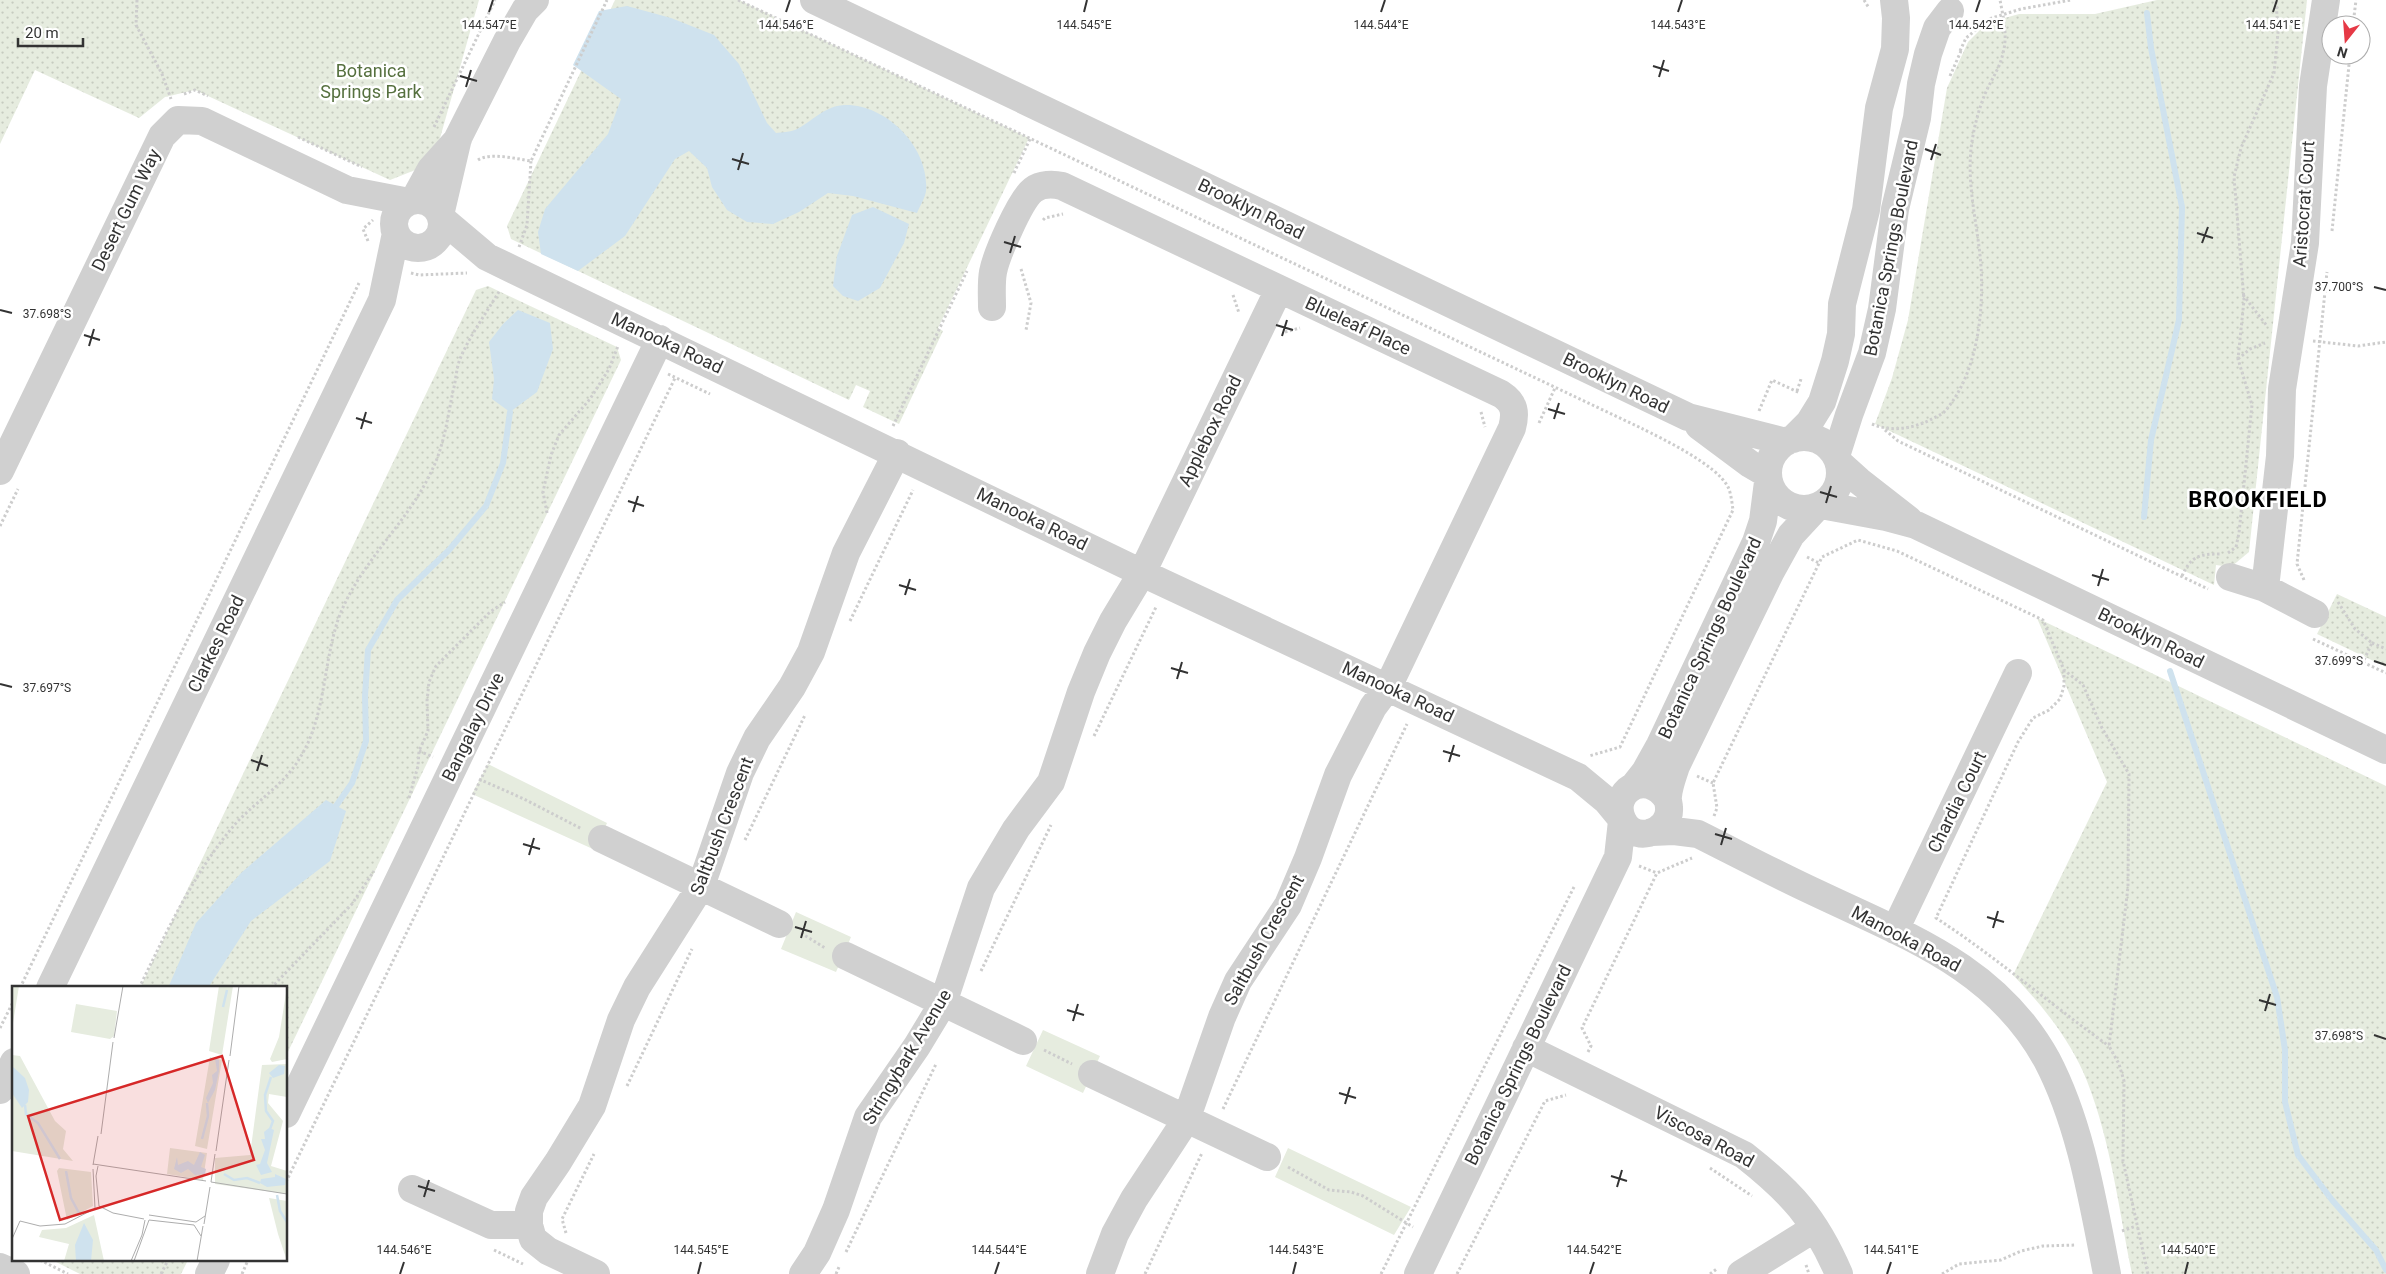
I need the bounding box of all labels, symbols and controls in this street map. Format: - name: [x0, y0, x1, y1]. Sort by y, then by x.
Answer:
- scale bar: [18, 15, 82, 47]
- north arrow: [2321, 15, 2371, 65]
- text: 144.547°E: [462, 18, 517, 32]
- text: 144.546°E: [759, 18, 814, 32]
- text: 144.545°E: [1057, 18, 1112, 32]
- text: 144.544°E: [1354, 18, 1409, 32]
- text: 144.543°E: [1651, 18, 1706, 32]
- text: 144.542°E: [1949, 18, 2004, 32]
- text: 144.541°E: [2246, 18, 2301, 32]
- text: 20 m: [25, 24, 59, 42]
- text: N: [2335, 43, 2349, 62]
- park label: Botanica Springs Park: [320, 60, 423, 102]
- street label: Botanica Springs Boulevard: [1859, 138, 1922, 358]
- street label: Aristocrat Court: [2289, 140, 2318, 268]
- street label: Desert Gum Way: [87, 145, 164, 274]
- street label: Brooklyn Road: [1195, 174, 1308, 243]
- text: 37.700°S: [2315, 280, 2363, 294]
- street label: Blueleaf Place: [1302, 292, 1414, 359]
- text: 37.698°S: [23, 307, 71, 321]
- street label: Manooka Road: [608, 308, 726, 378]
- street label: Brooklyn Road: [1560, 348, 1673, 417]
- street label: Applebox Road: [1174, 372, 1245, 490]
- street label: Manooka Road: [973, 483, 1091, 554]
- district label: BROOKFIELD: [2188, 487, 2328, 512]
- street label: Botanica Springs Boulevard: [1654, 534, 1766, 742]
- street label: Clarkes Road: [183, 592, 248, 696]
- street label: Brooklyn Road: [2095, 603, 2208, 672]
- text: 37.699°S: [2315, 654, 2363, 668]
- street label: Manooka Road: [1339, 657, 1457, 727]
- street label: Bangalay Drive: [437, 669, 508, 785]
- text: 37.697°S: [23, 681, 71, 695]
- street label: Chardia Court: [1923, 747, 1990, 856]
- street label: Saltbush Crescent: [686, 754, 757, 898]
- street label: Saltbush Crescent: [1219, 871, 1308, 1009]
- street label: Manooka Road: [1848, 901, 1964, 976]
- street label: Botanica Springs Boulevard: [1460, 961, 1575, 1168]
- street label: Stringybark Avenue: [858, 985, 955, 1128]
- inset map: [12, 986, 288, 1262]
- text: 37.698°S: [2315, 1029, 2363, 1043]
- street label: Viscosa Road: [1651, 1102, 1758, 1172]
- text: 144.546°E: [377, 1243, 432, 1257]
- text: 144.545°E: [674, 1243, 729, 1257]
- text: 144.544°E: [972, 1243, 1027, 1257]
- text: 144.543°E: [1269, 1243, 1324, 1257]
- text: 144.542°E: [1567, 1243, 1622, 1257]
- text: 144.541°E: [1864, 1243, 1919, 1257]
- text: 144.540°E: [2161, 1243, 2216, 1257]

